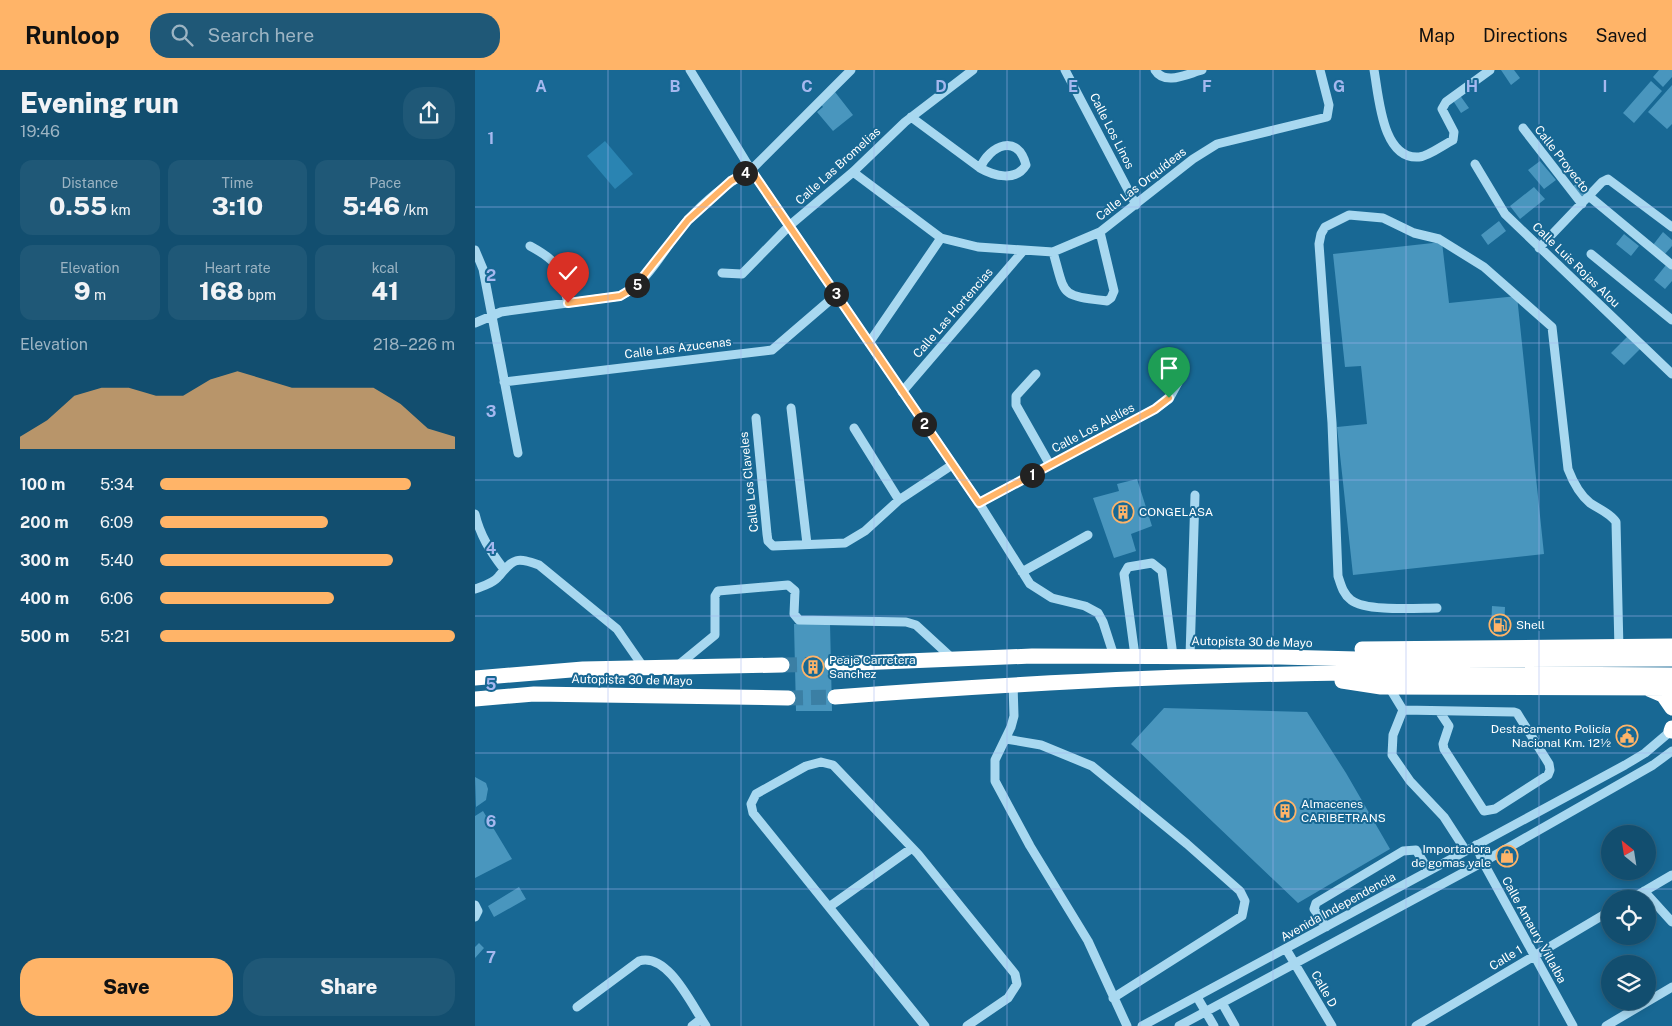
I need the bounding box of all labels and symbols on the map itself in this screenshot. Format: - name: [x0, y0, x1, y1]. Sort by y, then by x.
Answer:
- text: A: [535, 77, 547, 96]
- text: B: [670, 77, 681, 96]
- text: C: [801, 77, 813, 96]
- text: D: [935, 77, 947, 96]
- text: E: [1068, 77, 1078, 96]
- text: F: [1202, 77, 1212, 96]
- text: G: [1333, 77, 1345, 96]
- text: H: [1466, 77, 1478, 96]
- text: I: [1603, 77, 1607, 96]
- street label: Calle Los Linos: [1087, 91, 1137, 171]
- street label: Calle Proyecto: [1532, 123, 1593, 195]
- street label: Calle Las Bromelias: [793, 124, 883, 208]
- text: 1: [488, 129, 494, 148]
- street label: Calle Las Orquídeas: [1093, 144, 1189, 224]
- pin: 4: [733, 160, 757, 186]
- street label: Calle Luis Rojas Alou: [1529, 220, 1623, 310]
- pin: [547, 252, 589, 303]
- street label: Calle Las Hortencias: [910, 265, 996, 361]
- text: 2: [486, 266, 496, 285]
- pin: 5: [625, 272, 649, 298]
- pin: 3: [823, 282, 849, 306]
- street label: Calle Las Azucenas: [624, 334, 732, 362]
- pin: [1148, 347, 1190, 398]
- street label: Calle Los Alelíes: [1049, 400, 1137, 456]
- text: 3: [486, 402, 496, 421]
- pin: 2: [911, 412, 937, 436]
- street label: Calle Los Claveles: [737, 431, 761, 533]
- pin: 1: [1019, 462, 1045, 488]
- building icon: CONGELASA: [1111, 500, 1135, 524]
- place label: CONGELASA: [1139, 505, 1214, 519]
- text: 4: [486, 539, 497, 558]
- fuel station icon: Shell: [1488, 613, 1512, 637]
- place label: Shell: [1516, 618, 1545, 632]
- street label: Autopista 30 de Mayo: [1191, 634, 1313, 650]
- place label: Peaje Carretera Sanchez: [829, 653, 916, 681]
- building icon: Peaje Carretera Sanchez: [801, 655, 825, 679]
- street label: Autopista 30 de Mayo: [571, 672, 693, 688]
- text: 5: [486, 675, 497, 694]
- place label: Destacamento Policía Nacional Km. 12½: [1491, 722, 1612, 750]
- public building icon: Destacamento Policía Nacional Km. 12½: [1615, 724, 1639, 748]
- place label: Almacenes CARIBETRANS: [1301, 797, 1386, 825]
- building icon: Almacenes CARIBETRANS: [1273, 799, 1297, 823]
- text: 6: [486, 812, 496, 831]
- north arrow: [1601, 825, 1656, 880]
- place label: Importadora de gomas yale: [1411, 842, 1491, 870]
- shop icon: Importadora de gomas yale: [1495, 844, 1519, 868]
- street label: Avenida Independencia: [1278, 870, 1398, 944]
- street label: Calle Amaury Villalba: [1499, 874, 1569, 986]
- street label: Calle 1: [1487, 943, 1525, 973]
- text: 7: [486, 948, 496, 967]
- street label: Calle D: [1308, 968, 1340, 1010]

